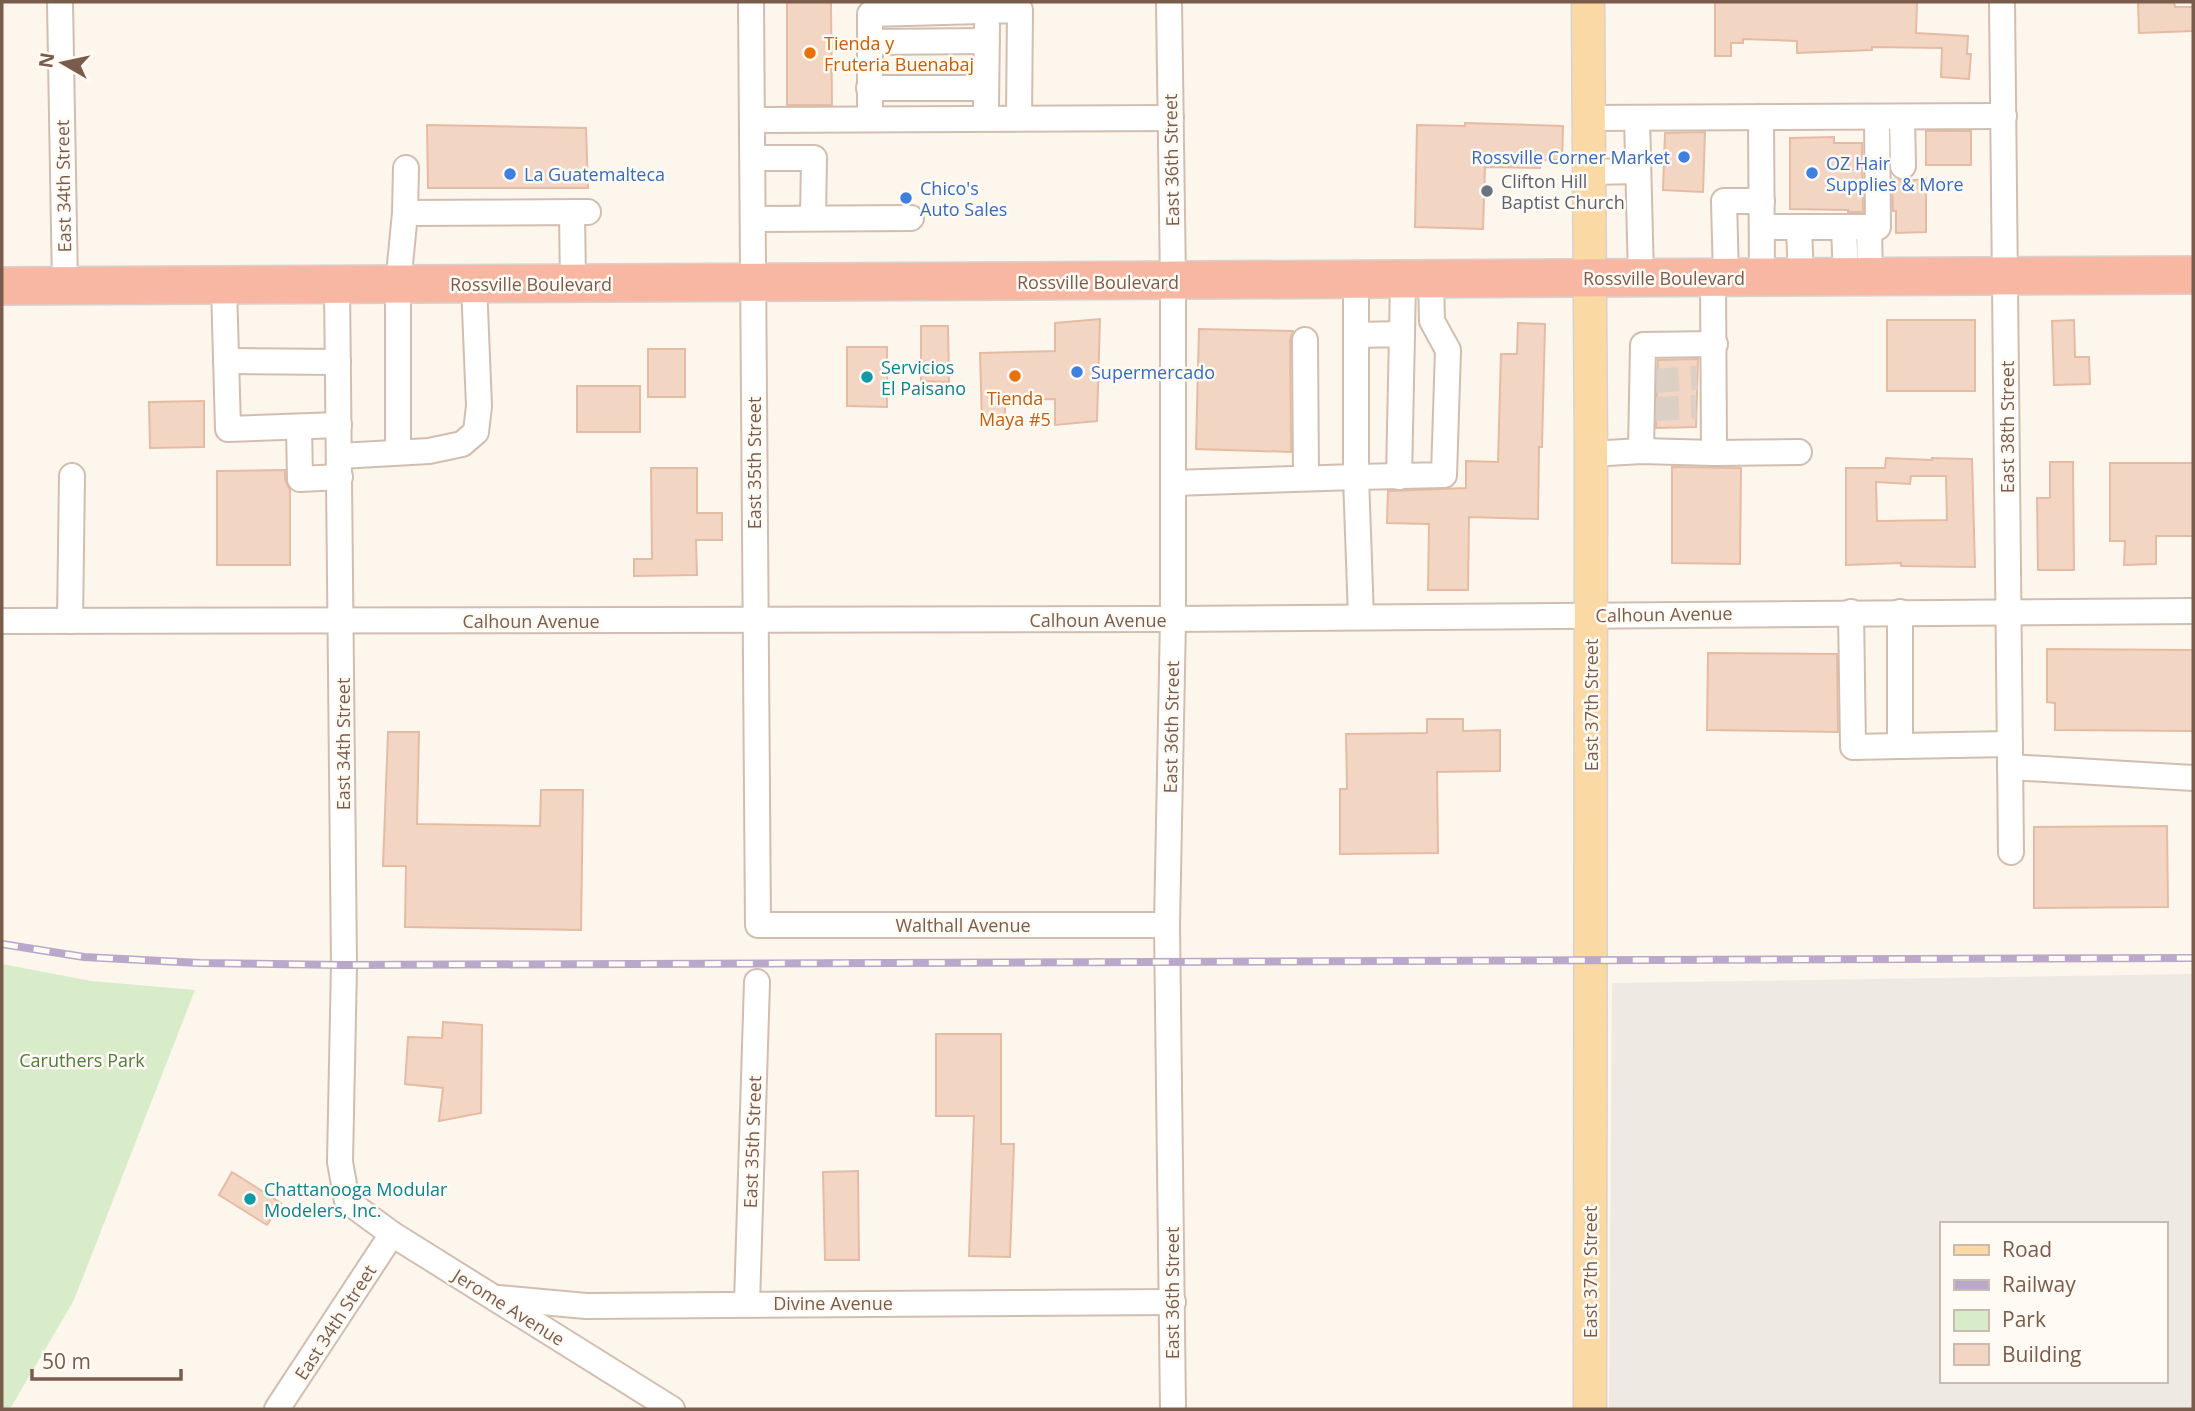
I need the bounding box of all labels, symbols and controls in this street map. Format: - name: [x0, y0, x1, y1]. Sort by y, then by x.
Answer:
- north arrow: [28, 28, 98, 98]
- place label: Tienda y Fruteria Buenabaj: [824, 31, 974, 76]
- marker: Tienda y Fruteria Buenabaj: [802, 45, 818, 61]
- text: N: [32, 51, 60, 70]
- street label: East 36th Street: [1158, 93, 1184, 227]
- street label: East 34th Street: [50, 119, 76, 253]
- place label: Rossville Corner Market: [1471, 145, 1670, 169]
- marker: Rossville Corner Market: [1676, 149, 1692, 165]
- place label: OZ Hair Supplies & More: [1826, 151, 1964, 196]
- place label: La Guatemalteca: [524, 162, 665, 186]
- marker: OZ Hair Supplies & More: [1804, 165, 1820, 181]
- marker: La Guatemalteca: [502, 166, 518, 182]
- place label: Clifton Hill Baptist Church: [1501, 169, 1625, 214]
- place label: Chico's Auto Sales: [920, 176, 1007, 221]
- marker: Clifton Hill Baptist Church: [1479, 183, 1495, 199]
- marker: Chico's Auto Sales: [898, 190, 914, 206]
- street label: Rossville Boulevard: [1583, 266, 1745, 290]
- street label: Rossville Boulevard: [1017, 270, 1179, 294]
- street label: Rossville Boulevard: [450, 272, 612, 296]
- place label: Servicios El Paisano: [881, 355, 966, 400]
- place label: Supermercado: [1091, 360, 1215, 384]
- street label: East 38th Street: [1995, 361, 2019, 493]
- marker: Supermercado: [1069, 364, 1085, 380]
- marker: Tienda Maya #5: [1007, 368, 1023, 384]
- marker: Servicios El Paisano: [859, 369, 875, 385]
- place label: Tienda Maya #5: [979, 386, 1051, 431]
- street label: East 35th Street: [742, 397, 766, 529]
- street label: Calhoun Avenue: [1595, 601, 1733, 627]
- street label: Calhoun Avenue: [1029, 608, 1167, 632]
- street label: Calhoun Avenue: [462, 609, 600, 633]
- street label: East 37th Street: [1579, 639, 1603, 771]
- street label: East 36th Street: [1158, 660, 1184, 794]
- street label: East 34th Street: [331, 678, 355, 810]
- street label: Walthall Avenue: [895, 913, 1031, 937]
- park label: Caruthers Park: [19, 1048, 145, 1072]
- street label: East 35th Street: [738, 1075, 766, 1209]
- place label: Chattanooga Modular Modelers, Inc.: [264, 1177, 448, 1222]
- marker: Chattanooga Modular Modelers, Inc.: [242, 1191, 258, 1207]
- street label: East 37th Street: [1578, 1206, 1602, 1338]
- legend: [1940, 1222, 2167, 1383]
- street label: East 36th Street: [1160, 1227, 1184, 1359]
- text: Road: [2002, 1235, 2052, 1263]
- street label: East 34th Street: [289, 1260, 381, 1384]
- street label: Jerome Avenue: [447, 1262, 569, 1351]
- text: Railway: [2002, 1270, 2076, 1298]
- street label: Divine Avenue: [773, 1291, 893, 1315]
- text: Park: [2002, 1305, 2046, 1333]
- scale bar: [32, 1338, 180, 1382]
- text: Building: [2002, 1340, 2081, 1368]
- text: 50 m: [42, 1347, 91, 1375]

